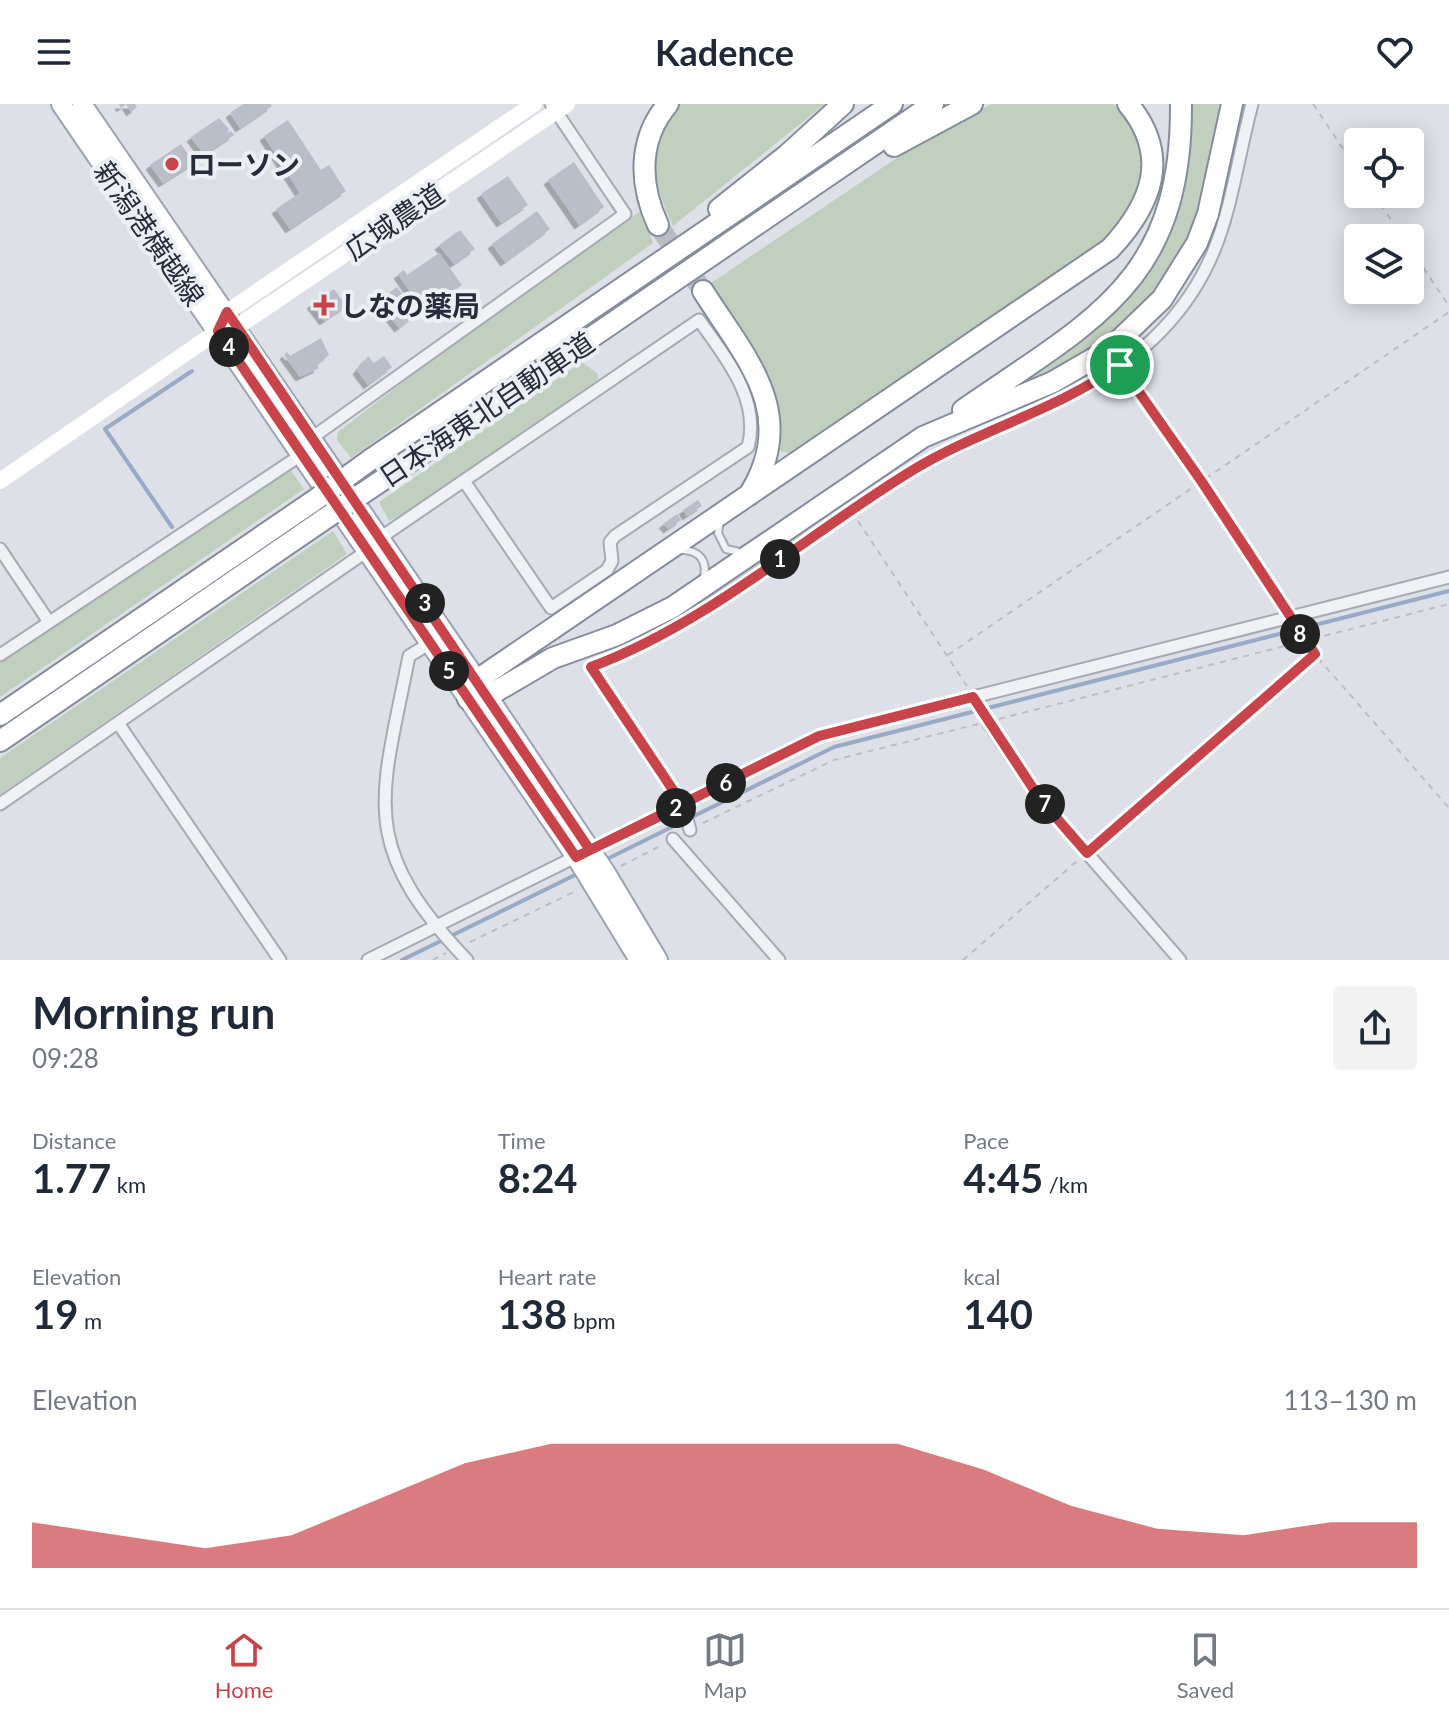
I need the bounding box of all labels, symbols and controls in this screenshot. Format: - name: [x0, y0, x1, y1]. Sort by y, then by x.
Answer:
- icon: menu: [32, 30, 76, 74]
- text: Kadence: [655, 30, 794, 74]
- icon: heart: [1373, 30, 1417, 74]
- map controls: [1344, 128, 1424, 304]
- button: locate: [1344, 128, 1424, 208]
- place label: ローソン: [188, 147, 300, 181]
- street label: 新潟港横越線: [88, 154, 212, 312]
- marker: ローソン: [163, 155, 181, 173]
- street label: 広域農道: [338, 176, 450, 266]
- button: layers: [1344, 224, 1424, 304]
- place label: しなの薬局: [340, 288, 480, 322]
- marker: しなの薬局: [315, 296, 333, 314]
- street label: 日本海東北自動車道: [372, 324, 600, 494]
- pin: 4: [209, 327, 249, 367]
- pin: [1086, 331, 1154, 399]
- text: 4: [223, 333, 235, 360]
- icon: arrive: [1098, 343, 1142, 387]
- pin: 1: [760, 539, 800, 579]
- text: 1: [774, 545, 786, 572]
- pin: 3: [405, 583, 445, 623]
- text: 3: [419, 589, 431, 616]
- pin: 8: [1280, 614, 1320, 654]
- text: 8: [1294, 620, 1306, 647]
- pin: 5: [429, 651, 469, 691]
- text: 5: [443, 657, 455, 684]
- pin: 6: [706, 763, 746, 803]
- text: 6: [720, 769, 732, 796]
- pin: 7: [1025, 784, 1065, 824]
- pin: 2: [656, 788, 696, 828]
- text: 7: [1039, 790, 1051, 817]
- text: 2: [670, 794, 682, 821]
- text: Morning run: [32, 986, 275, 1038]
- button: share: [1333, 986, 1417, 1070]
- text: 09:28: [32, 1042, 99, 1074]
- text: Distance: [32, 1127, 116, 1154]
- text: Time: [498, 1127, 546, 1154]
- text: Pace: [963, 1127, 1009, 1154]
- text: 1.77: [32, 1154, 111, 1202]
- text: 8:24: [498, 1154, 578, 1202]
- text: 4:45: [963, 1154, 1043, 1202]
- text: km: [111, 1171, 146, 1198]
- text: /km: [1043, 1171, 1088, 1198]
- text: Elevation: [32, 1263, 121, 1290]
- text: Heart rate: [498, 1263, 596, 1290]
- text: kcal: [963, 1263, 1001, 1290]
- text: 19: [32, 1290, 78, 1338]
- text: 138: [498, 1290, 567, 1338]
- text: 140: [963, 1290, 1033, 1338]
- text: m: [78, 1307, 102, 1334]
- text: bpm: [567, 1307, 616, 1334]
- text: Elevation: [32, 1384, 138, 1416]
- text: 113–130 m: [1283, 1384, 1417, 1416]
- tab: Home: [215, 1628, 273, 1703]
- tab: Map: [703, 1628, 747, 1703]
- tab: Saved: [1177, 1628, 1234, 1703]

